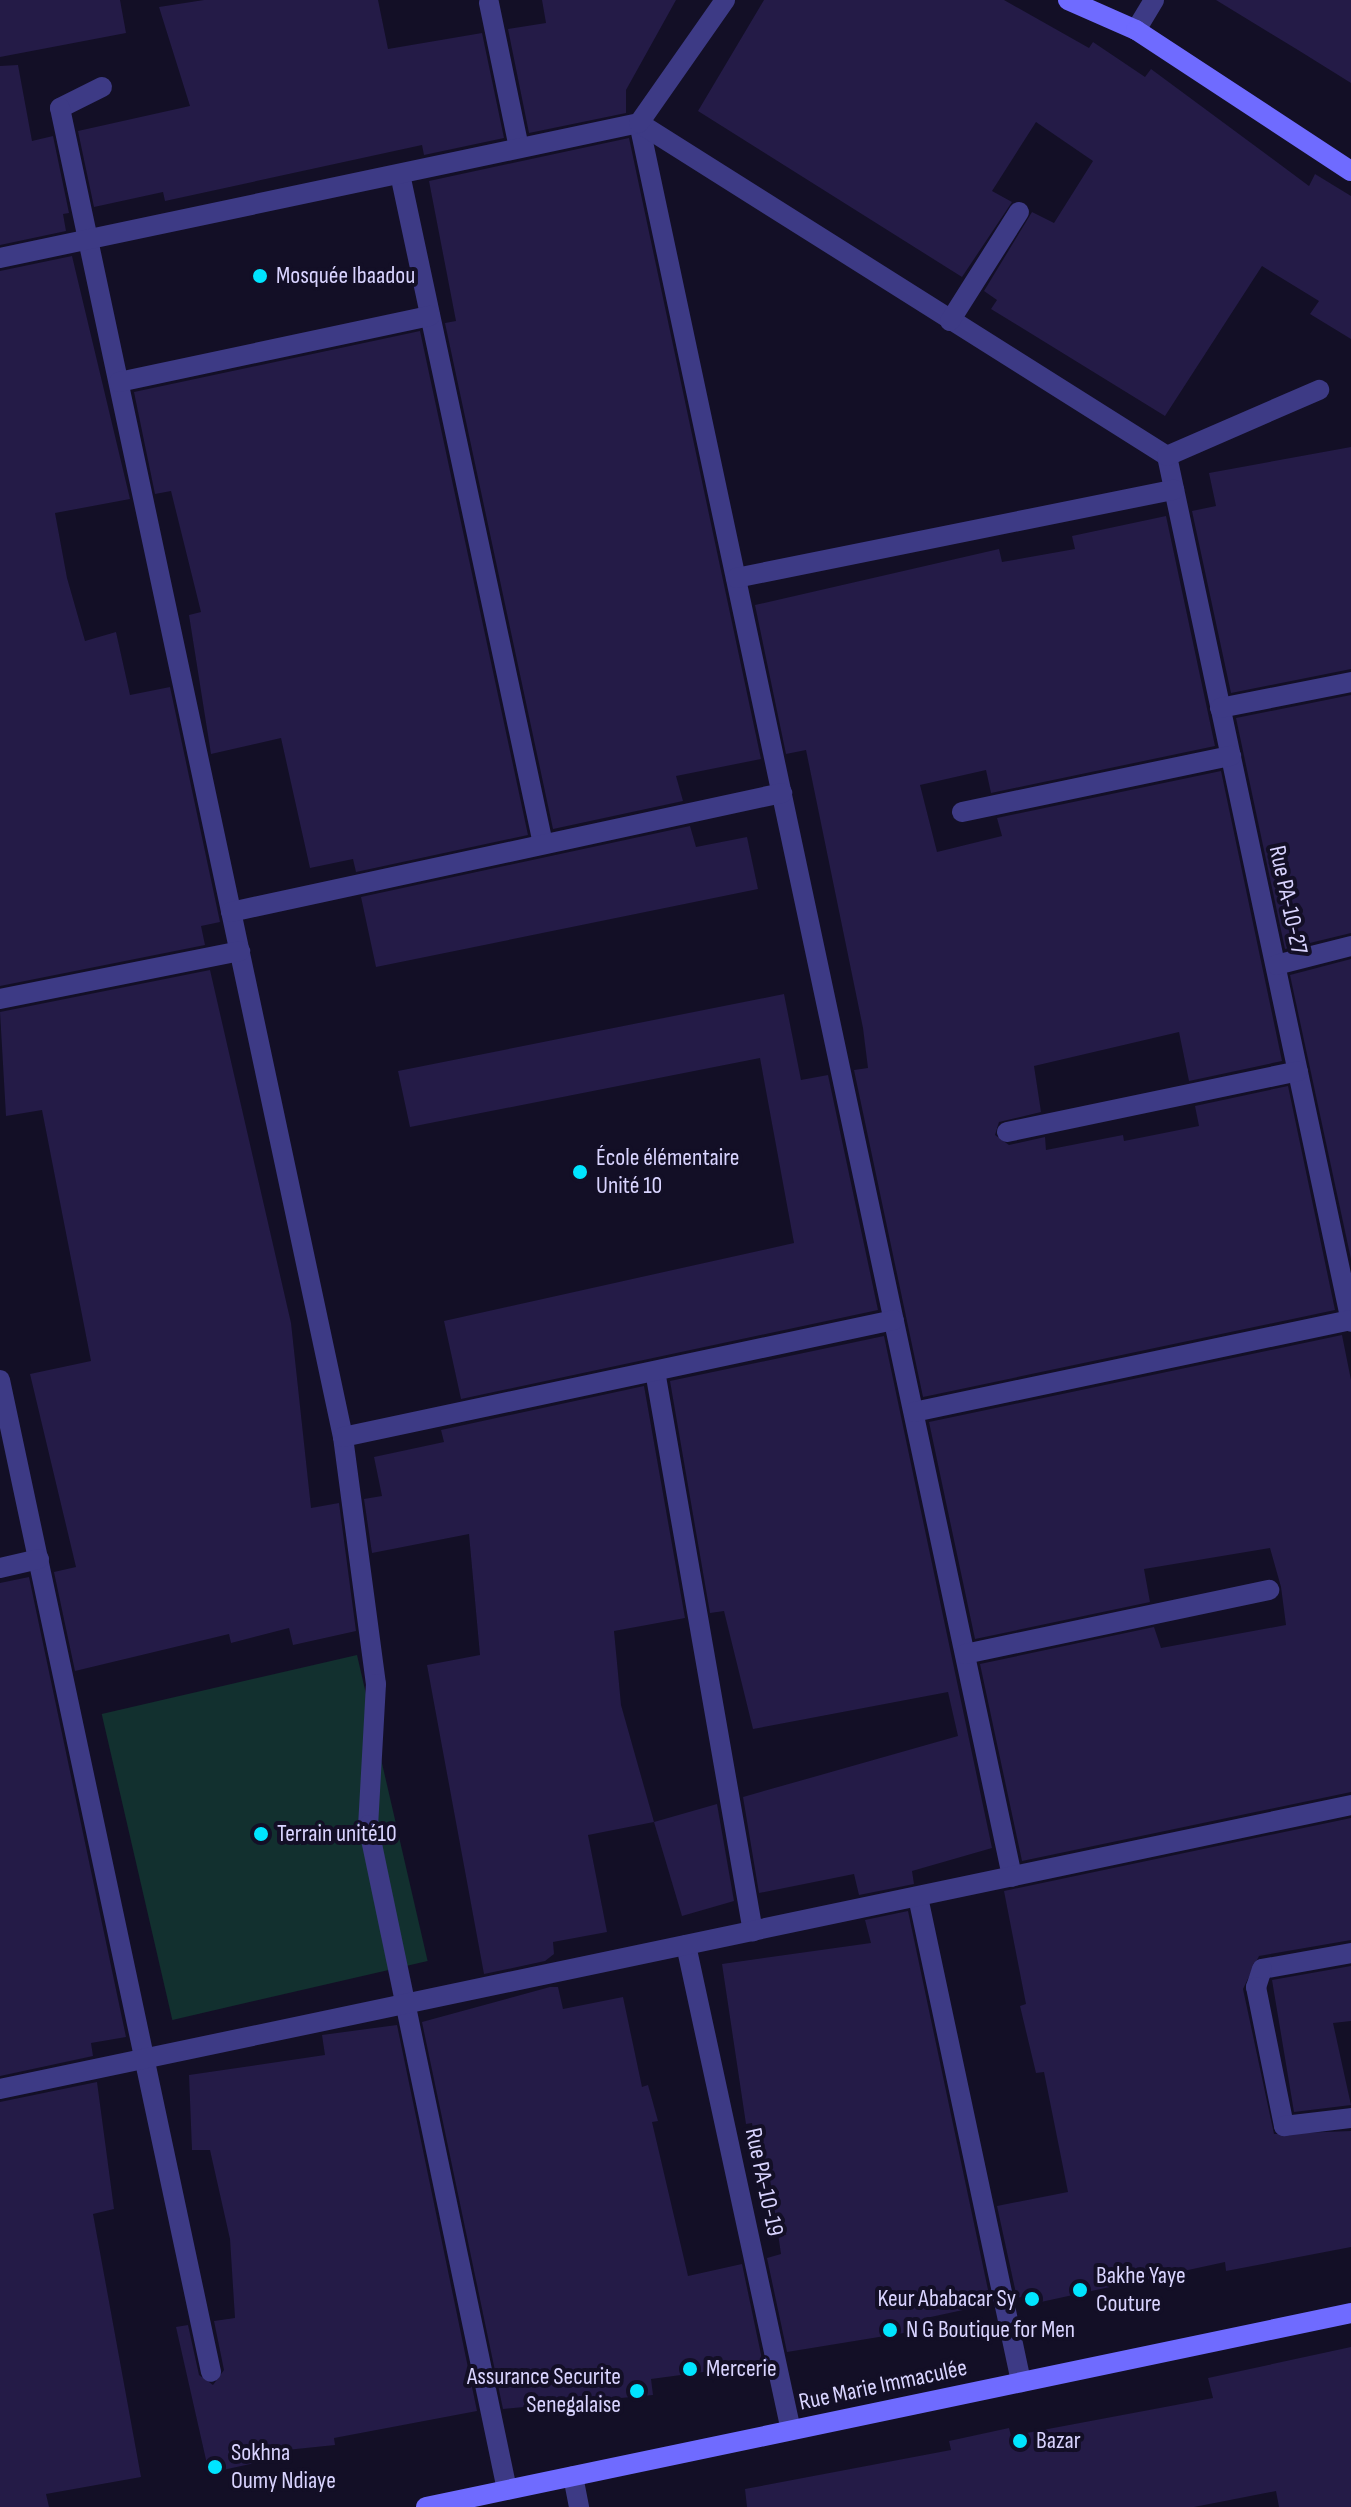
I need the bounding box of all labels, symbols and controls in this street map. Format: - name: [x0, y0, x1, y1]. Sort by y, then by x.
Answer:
- place label: Mosquée Ibaadou: [276, 262, 415, 290]
- marker: Mosquée Ibaadou: [251, 267, 269, 285]
- street label: Rue PA-10-27: [1262, 843, 1314, 957]
- place label: École élémentaire Unité 10: [596, 1144, 739, 1200]
- marker: École élémentaire Unité 10: [571, 1163, 589, 1181]
- place label: Terrain unité10: [277, 1820, 397, 1848]
- marker: Terrain unité10: [252, 1825, 270, 1843]
- street label: Rue PA-10-19: [739, 2125, 789, 2239]
- place label: Bakhe Yaye Couture: [1096, 2262, 1186, 2318]
- marker: Bakhe Yaye Couture: [1071, 2281, 1089, 2299]
- place label: Keur Ababacar Sy: [878, 2285, 1016, 2313]
- marker: Keur Ababacar Sy: [1023, 2290, 1041, 2308]
- place label: N G Boutique for Men: [906, 2316, 1075, 2344]
- marker: N G Boutique for Men: [881, 2321, 899, 2339]
- street label: Rue Marie Immaculée: [796, 2353, 970, 2417]
- place label: Mercerie: [706, 2355, 777, 2383]
- marker: Mercerie: [681, 2360, 699, 2378]
- place label: Assurance Securite Senegalaise: [467, 2363, 621, 2419]
- marker: Assurance Securite Senegalaise: [628, 2382, 646, 2400]
- place label: Bazar: [1036, 2427, 1081, 2455]
- marker: Bazar: [1011, 2432, 1029, 2450]
- place label: Sokhna Oumy Ndiaye: [231, 2439, 336, 2495]
- marker: Sokhna Oumy Ndiaye: [206, 2458, 224, 2476]

